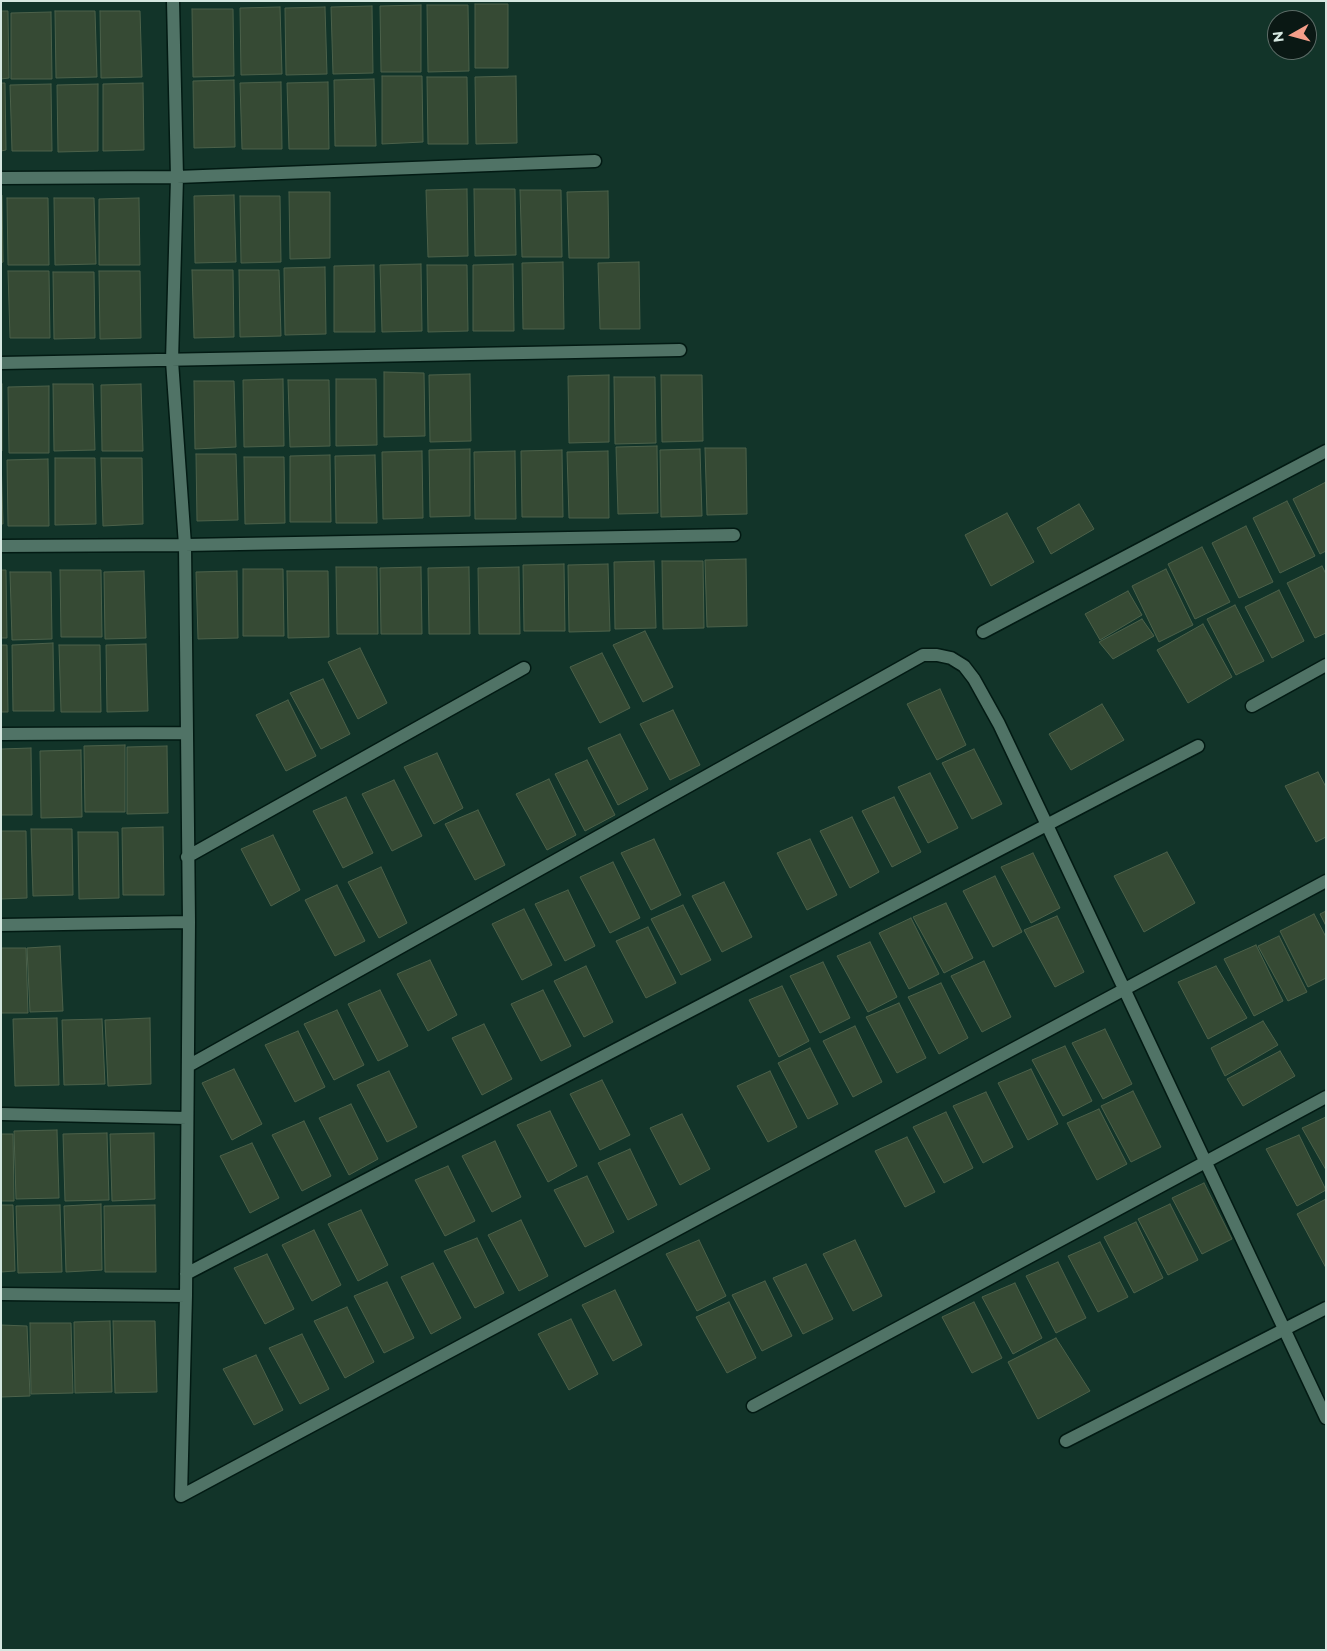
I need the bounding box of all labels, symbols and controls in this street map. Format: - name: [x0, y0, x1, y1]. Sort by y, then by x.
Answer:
- north arrow: [1267, 10, 1317, 60]
- text: N: [1268, 30, 1288, 43]

